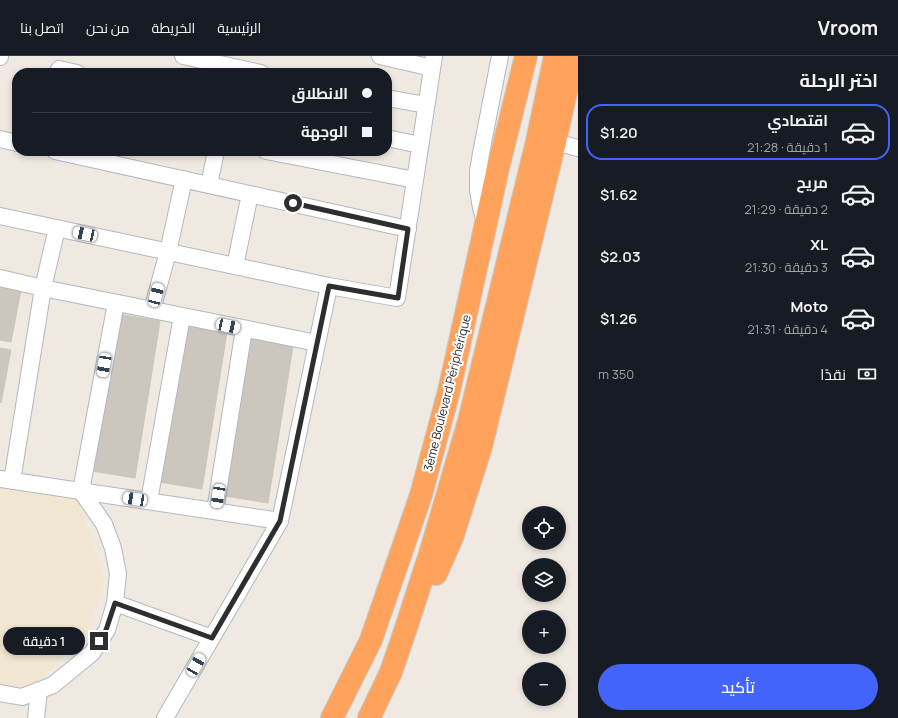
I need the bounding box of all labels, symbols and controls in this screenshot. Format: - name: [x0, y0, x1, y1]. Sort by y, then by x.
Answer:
- text: Vroom: [818, 15, 878, 41]
- text: اتصل بنا: [20, 18, 64, 37]
- text: من نحن: [86, 18, 130, 37]
- text: الخريطة: [152, 18, 195, 37]
- text: الرئيسية: [217, 18, 261, 37]
- text: اختر الرحلة: [800, 68, 878, 92]
- text: الانطلاق: [292, 83, 348, 104]
- text: اقتصادي: [768, 110, 828, 131]
- icon: car: [840, 114, 876, 150]
- text: الوجهة: [301, 121, 348, 142]
- text: $1.20: [600, 122, 638, 143]
- text: 1 دقيقة · 21:28: [747, 138, 828, 156]
- text: مريح: [796, 172, 828, 193]
- icon: car: [840, 176, 876, 212]
- text: $1.62: [600, 184, 637, 205]
- route start: [284, 194, 302, 212]
- text: 2 دقيقة · 21:29: [744, 200, 828, 218]
- car: [72, 226, 98, 242]
- text: XL: [810, 234, 828, 255]
- icon: car: [840, 238, 876, 274]
- text: $2.03: [600, 246, 641, 267]
- text: 3 دقيقة · 21:30: [745, 258, 828, 276]
- car: [147, 282, 165, 308]
- text: Moto: [791, 296, 828, 317]
- icon: car: [840, 300, 876, 336]
- text: $1.26: [600, 308, 637, 329]
- street label: 3ème Boulevard Périphérique: [419, 313, 475, 473]
- car: [215, 318, 241, 334]
- text: 4 دقيقة · 21:31: [747, 320, 828, 338]
- car: [96, 352, 112, 378]
- icon: cash: [856, 363, 878, 385]
- text: نقدًا: [820, 364, 846, 385]
- text: 350 m: [598, 365, 634, 383]
- car: [210, 483, 226, 509]
- car: [122, 491, 148, 507]
- map controls: [522, 506, 566, 706]
- button: locate: [522, 506, 566, 550]
- button: layers: [522, 558, 566, 602]
- button: +: [522, 610, 566, 654]
- callout: 1 دقيقة: [3, 627, 85, 655]
- text: 1 دقيقة: [23, 632, 65, 650]
- route end: [90, 632, 108, 650]
- car: [185, 652, 207, 678]
- button: −: [522, 662, 566, 706]
- button: تأكيد: [598, 664, 878, 710]

